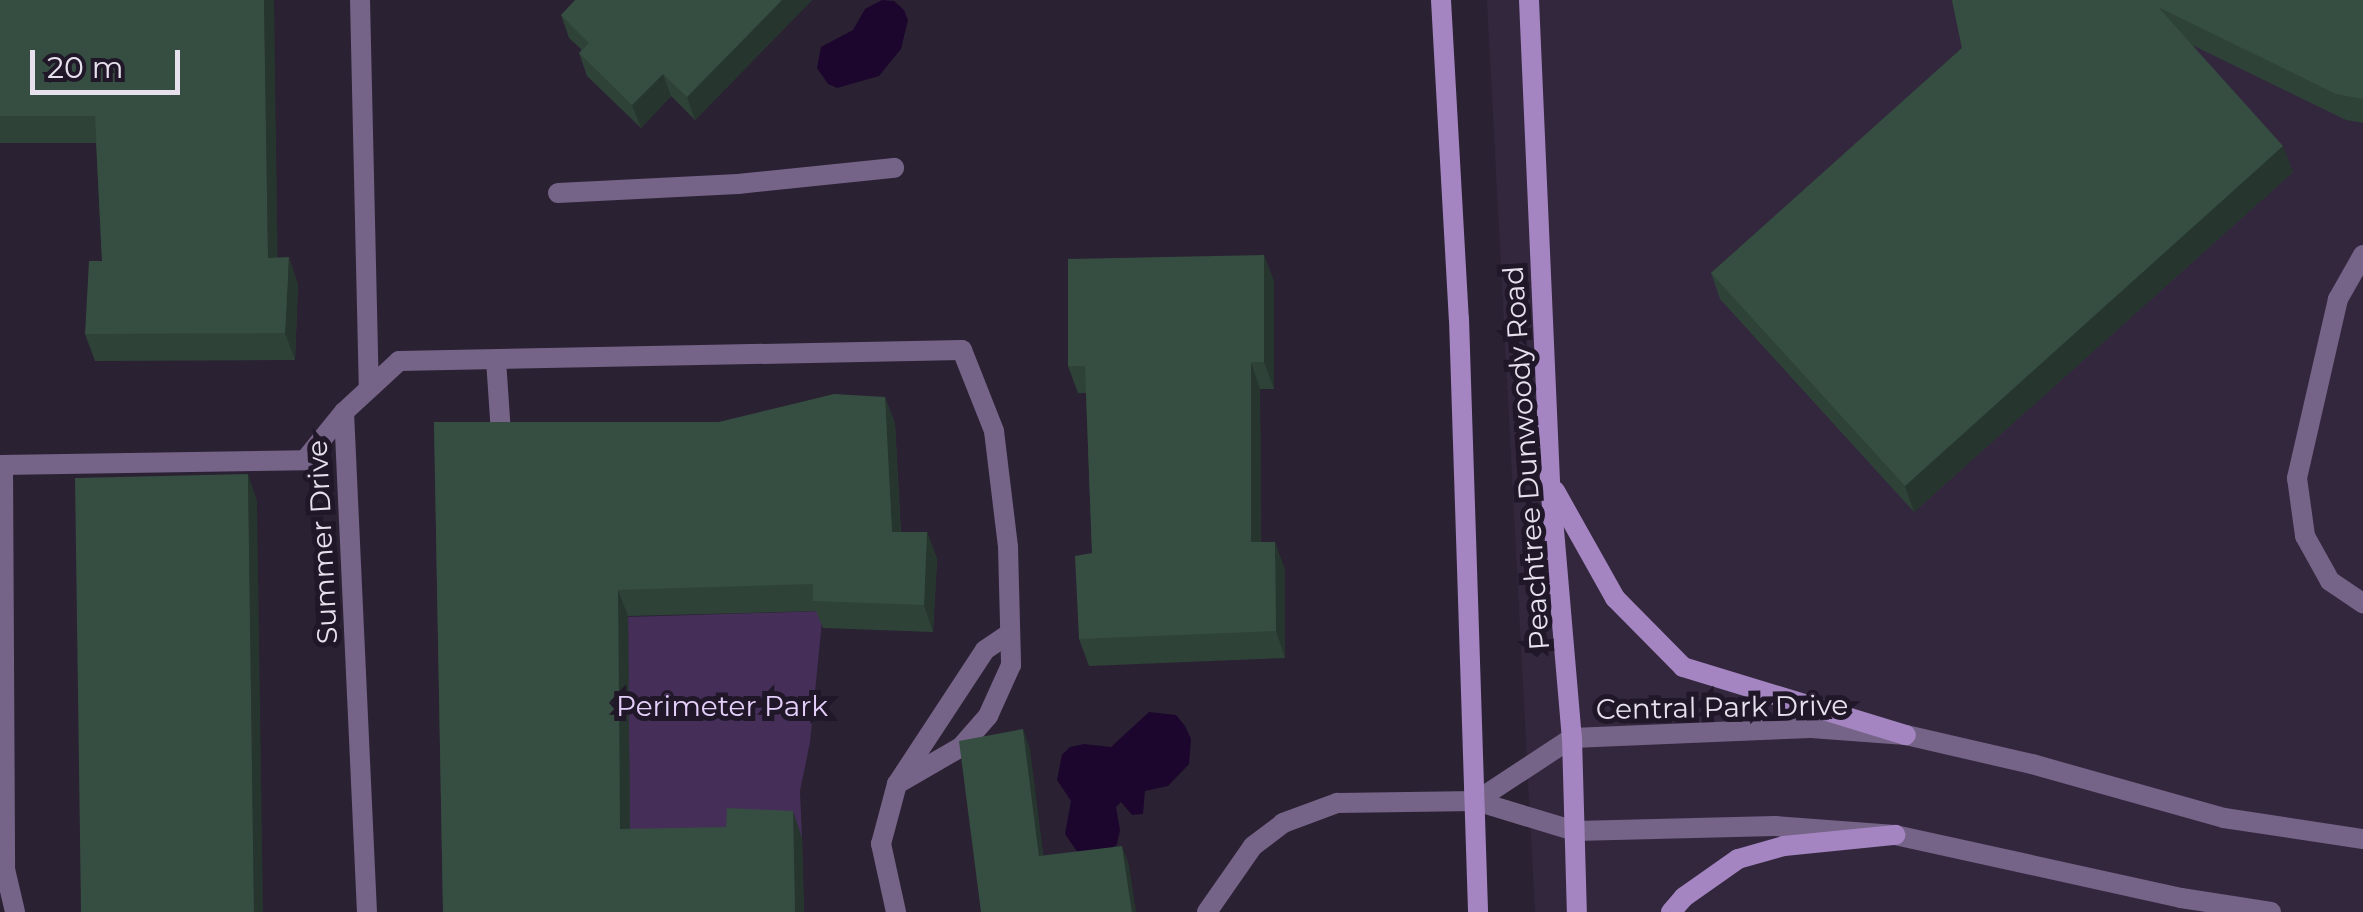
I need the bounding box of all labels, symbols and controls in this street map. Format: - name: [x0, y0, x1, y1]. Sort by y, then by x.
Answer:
- scale bar: [35, 30, 185, 92]
- text: 20 m: [47, 49, 124, 86]
- street label: Peachtree Dunwoody Road: [1496, 265, 1556, 651]
- street label: Summer Drive: [300, 439, 344, 645]
- street label: Central Park Drive: [1595, 688, 1849, 726]
- park label: Perimeter Park: [616, 689, 828, 723]

